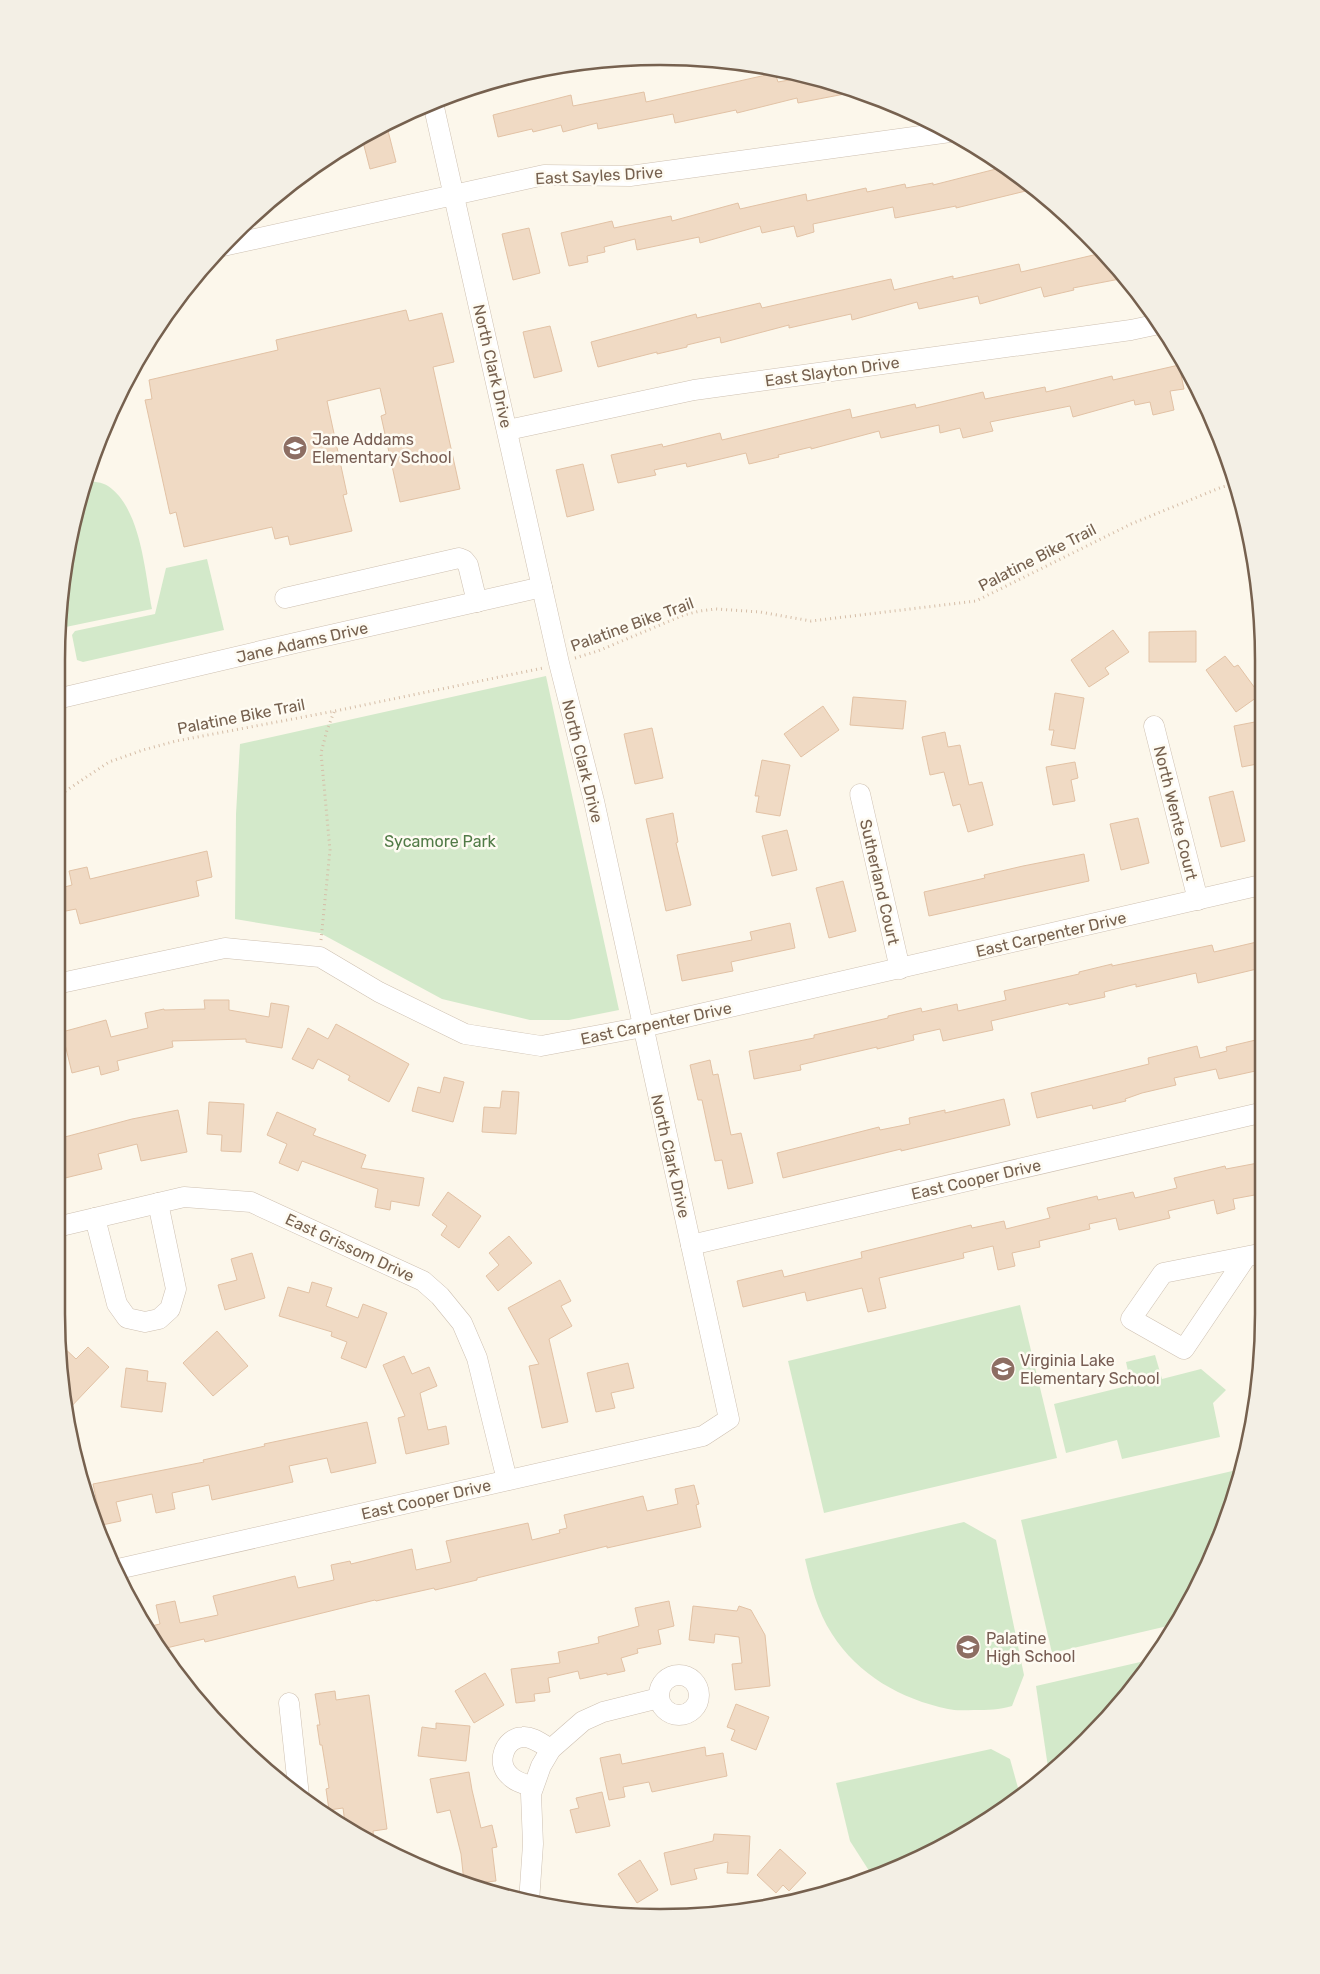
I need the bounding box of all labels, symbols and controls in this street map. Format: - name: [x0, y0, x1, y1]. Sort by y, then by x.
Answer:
- street label: East Sayles Drive: [535, 163, 663, 188]
- street label: North Clark Drive: [469, 302, 516, 430]
- street label: East Slayton Drive: [764, 353, 901, 390]
- place label: Jane Addams Elementary School: [312, 430, 452, 467]
- school or university icon: Jane Addams Elementary School: [282, 435, 308, 461]
- street label: Palatine Bike Trail: [975, 520, 1099, 595]
- street label: Palatine Bike Trail: [568, 593, 696, 656]
- street label: Jane Adams Drive: [234, 618, 370, 667]
- street label: Palatine Bike Trail: [176, 695, 307, 738]
- street label: North Clark Drive: [558, 698, 607, 825]
- street label: North Wente Court: [1150, 744, 1201, 882]
- street label: Sutherland Court: [856, 817, 903, 947]
- park label: Sycamore Park: [384, 832, 497, 851]
- street label: East Carpenter Drive: [974, 908, 1128, 961]
- street label: East Carpenter Drive: [579, 998, 733, 1049]
- street label: North Clark Drive: [647, 1092, 694, 1220]
- street label: East Cooper Drive: [909, 1155, 1043, 1204]
- street label: East Grissom Drive: [282, 1209, 417, 1286]
- place label: Virginia Lake Elementary School: [1020, 1351, 1160, 1388]
- school or university icon: Virginia Lake Elementary School: [990, 1356, 1016, 1382]
- street label: East Cooper Drive: [359, 1475, 493, 1524]
- place label: Palatine High School: [986, 1629, 1075, 1666]
- school or university icon: Palatine High School: [955, 1634, 981, 1660]

